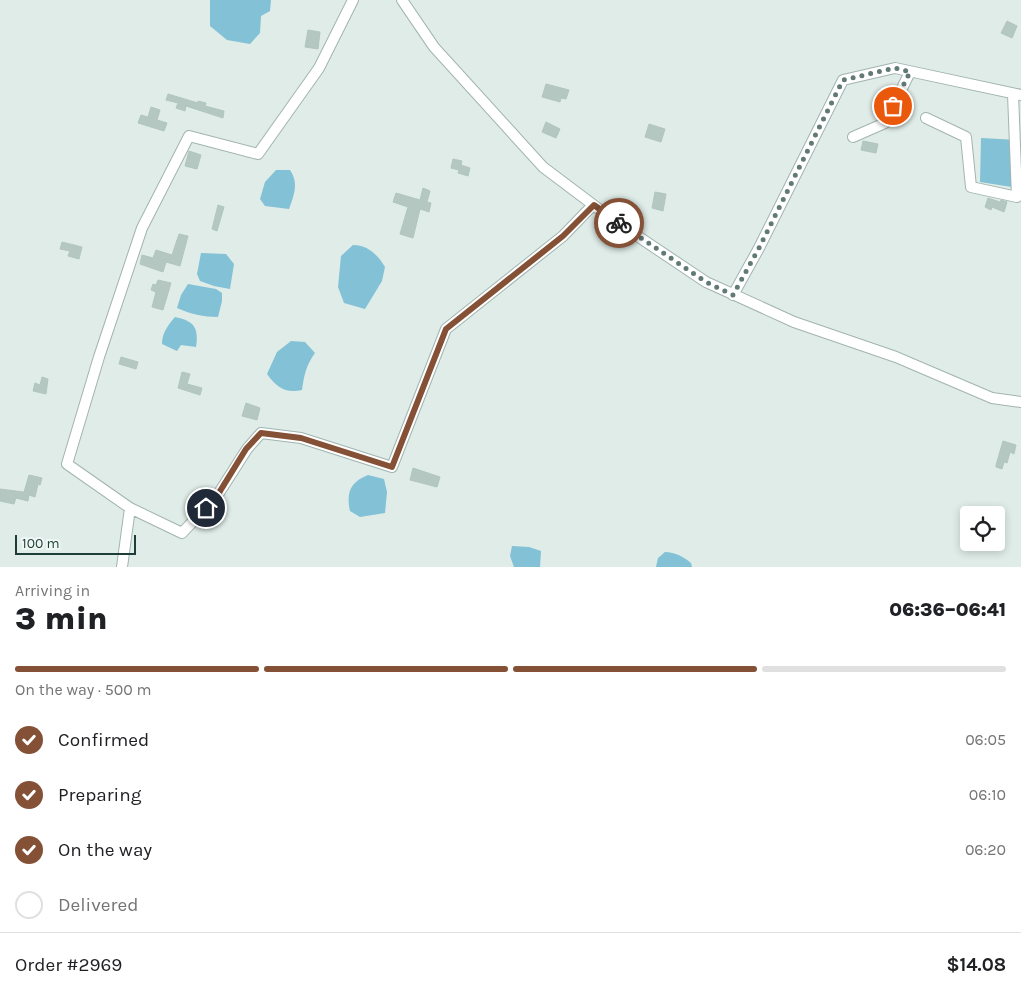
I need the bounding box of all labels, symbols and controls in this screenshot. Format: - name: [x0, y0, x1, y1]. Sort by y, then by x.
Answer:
- pin: [872, 85, 914, 127]
- icon: bag: [879, 92, 907, 120]
- courier: [594, 198, 644, 248]
- icon: bike: [605, 209, 633, 237]
- pin: [185, 487, 227, 529]
- icon: home: [192, 494, 220, 522]
- map controls: [960, 506, 1005, 551]
- button: locate: [960, 506, 1005, 551]
- scale bar: [15, 532, 136, 555]
- text: 100 m: [22, 535, 60, 552]
- text: Arriving in: [15, 581, 90, 600]
- text: 06:36–06:41: [889, 599, 1006, 621]
- text: 3 min: [15, 600, 108, 637]
- text: On the way · 500 m: [15, 680, 152, 699]
- icon: check: [15, 726, 43, 754]
- text: Confirmed: [58, 729, 149, 751]
- text: 06:05: [965, 730, 1006, 749]
- icon: check: [15, 781, 43, 809]
- text: Preparing: [58, 784, 141, 806]
- text: 06:10: [969, 785, 1006, 804]
- icon: check: [15, 836, 43, 864]
- text: On the way: [58, 839, 152, 861]
- text: 06:20: [965, 840, 1006, 859]
- text: Delivered: [58, 894, 138, 916]
- text: Order #2969: [15, 954, 122, 976]
- text: $14.08: [946, 954, 1006, 976]

